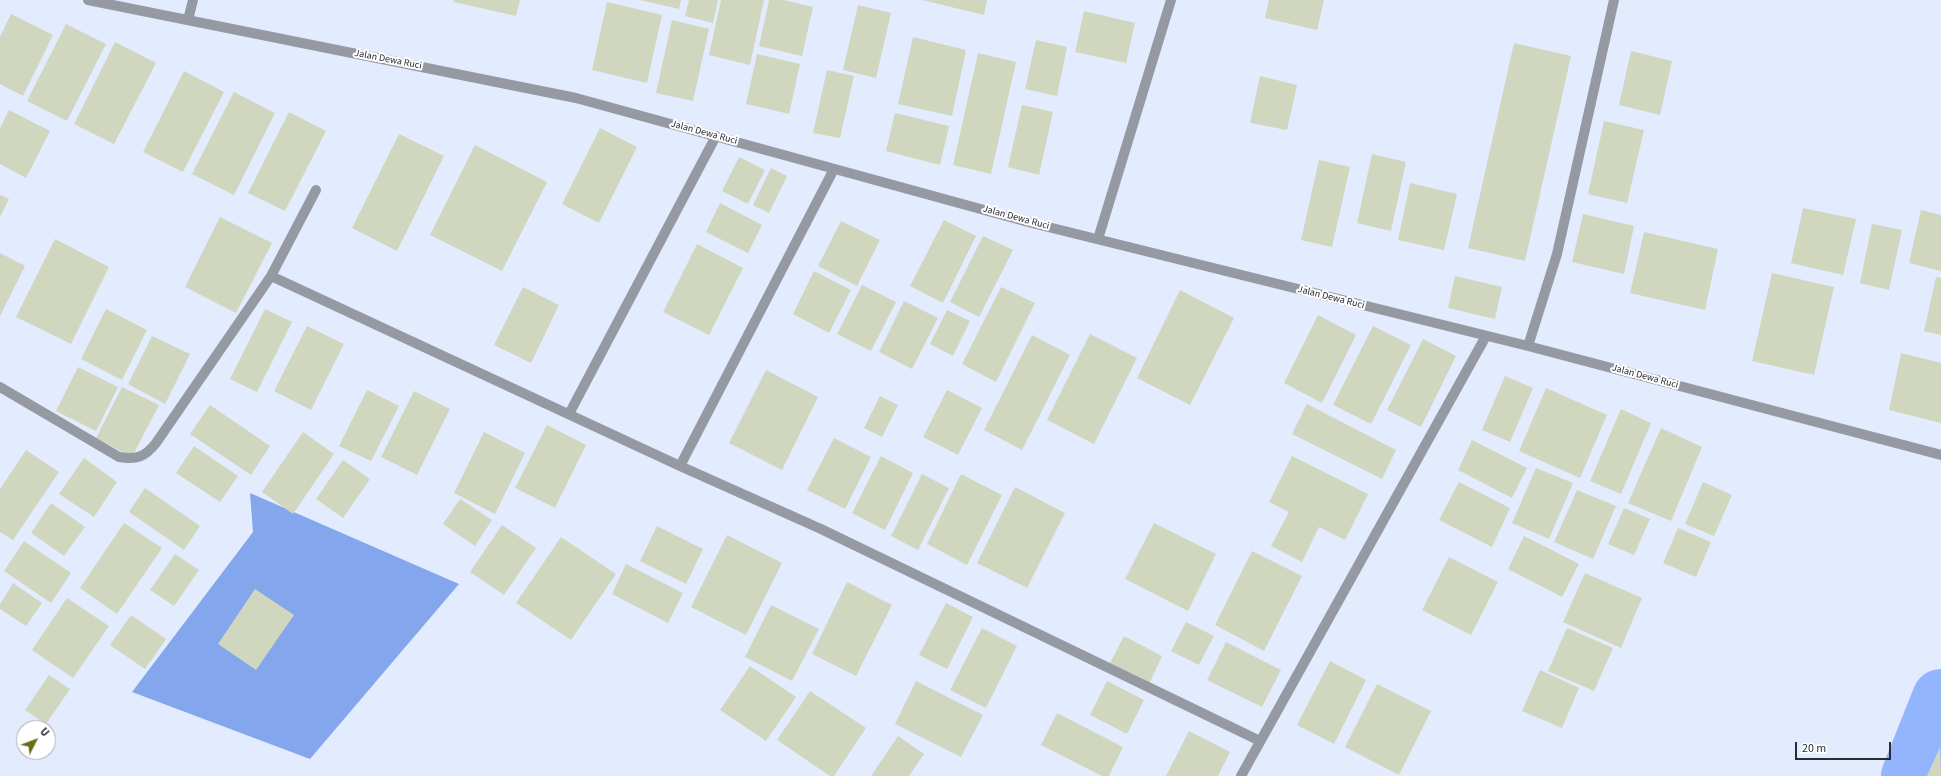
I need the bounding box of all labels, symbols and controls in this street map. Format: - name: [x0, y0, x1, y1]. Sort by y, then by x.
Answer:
- street label: Jalan Dewa Ruci: [353, 48, 423, 72]
- street label: Jalan Dewa Ruci: [669, 118, 739, 148]
- street label: Jalan Dewa Ruci: [981, 203, 1051, 233]
- street label: Jalan Dewa Ruci: [1296, 284, 1366, 312]
- street label: Jalan Dewa Ruci: [1610, 362, 1680, 392]
- north arrow: [16, 720, 56, 760]
- text: U: [37, 725, 53, 740]
- scale bar: [1797, 734, 1893, 760]
- text: 20 m: [1802, 740, 1826, 757]

